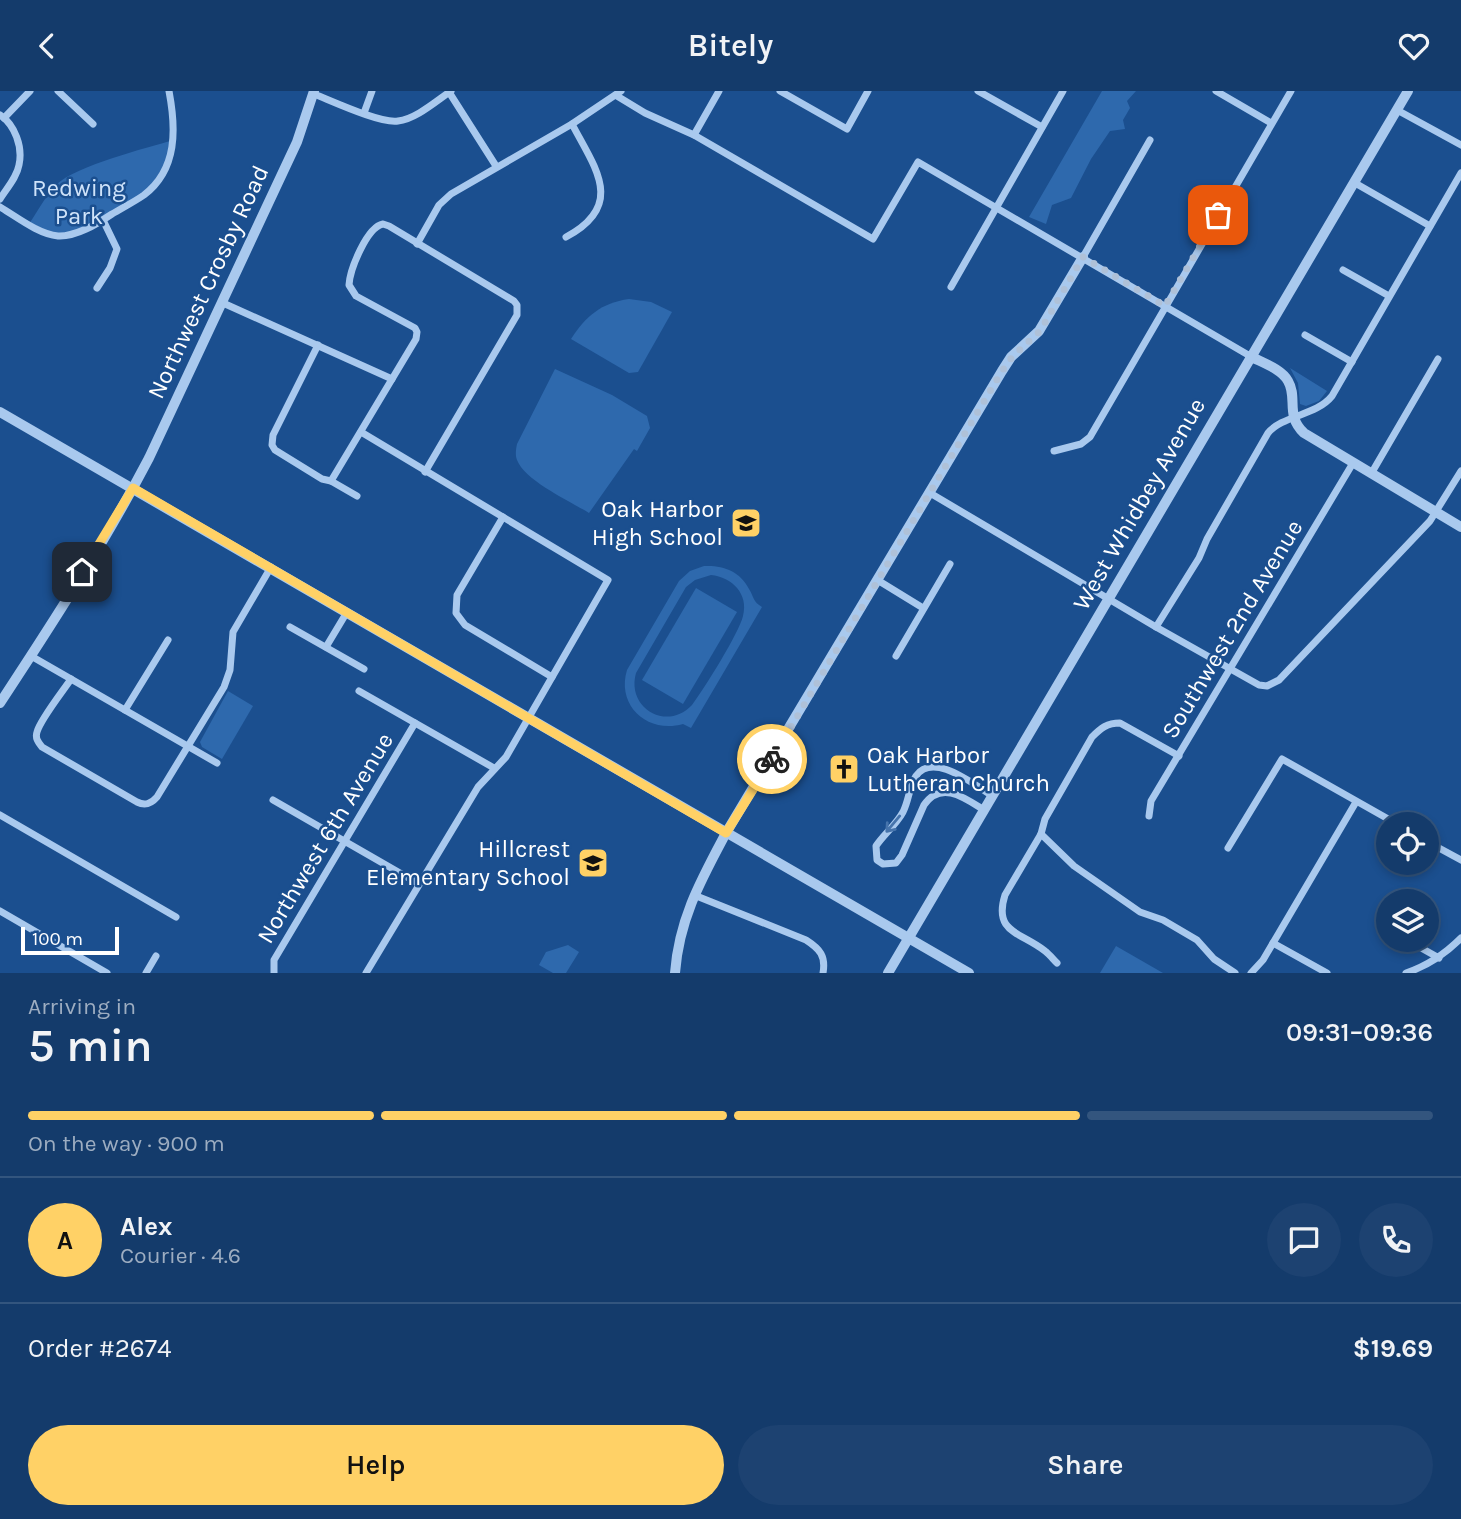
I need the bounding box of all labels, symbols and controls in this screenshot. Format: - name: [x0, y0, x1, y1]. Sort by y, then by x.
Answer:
- icon: back: [28, 27, 66, 65]
- text: Bitely: [688, 27, 773, 64]
- icon: heart: [1395, 27, 1433, 65]
- street label: Northwest Crosby Road: [142, 161, 274, 403]
- park label: Redwing Park: [32, 174, 126, 230]
- pin: [1188, 185, 1248, 245]
- icon: bag: [1199, 196, 1237, 234]
- street label: West Whidbey Avenue: [1067, 393, 1211, 615]
- place label: Oak Harbor High School: [592, 495, 723, 551]
- school or university icon: Oak Harbor High School: [729, 506, 763, 540]
- street label: Southwest 2nd Avenue: [1156, 515, 1308, 743]
- pin: [52, 542, 112, 602]
- icon: home: [63, 553, 101, 591]
- courier: [737, 724, 807, 794]
- street label: Northwest 6th Avenue: [251, 728, 399, 948]
- icon: bike: [753, 740, 791, 778]
- place label: Oak Harbor Lutheran Church: [867, 741, 1050, 797]
- church icon: Oak Harbor Lutheran Church: [827, 752, 861, 786]
- map controls: [1376, 812, 1439, 952]
- button: locate: [1376, 812, 1439, 875]
- one-way arrow: [886, 815, 901, 833]
- place label: Hillcrest Elementary School: [366, 835, 570, 891]
- school or university icon: Hillcrest Elementary School: [576, 846, 610, 880]
- button: layers: [1376, 889, 1439, 952]
- scale bar: [21, 924, 119, 956]
- text: 100 m: [32, 928, 83, 950]
- text: Arriving in: [28, 993, 136, 1020]
- text: 09:31–09:36: [1286, 1017, 1433, 1048]
- text: 5 min: [28, 1019, 153, 1073]
- text: On the way · 900 m: [28, 1130, 225, 1157]
- button: chat: [1267, 1203, 1341, 1277]
- button: phone: [1359, 1203, 1433, 1277]
- text: Alex: [120, 1211, 172, 1242]
- text: A: [57, 1225, 73, 1256]
- text: Courier · 4.6: [120, 1242, 241, 1269]
- text: Order #2674: [28, 1333, 171, 1364]
- text: $19.69: [1353, 1333, 1433, 1364]
- button: Help: [28, 1425, 724, 1505]
- button: Share: [738, 1425, 1433, 1505]

